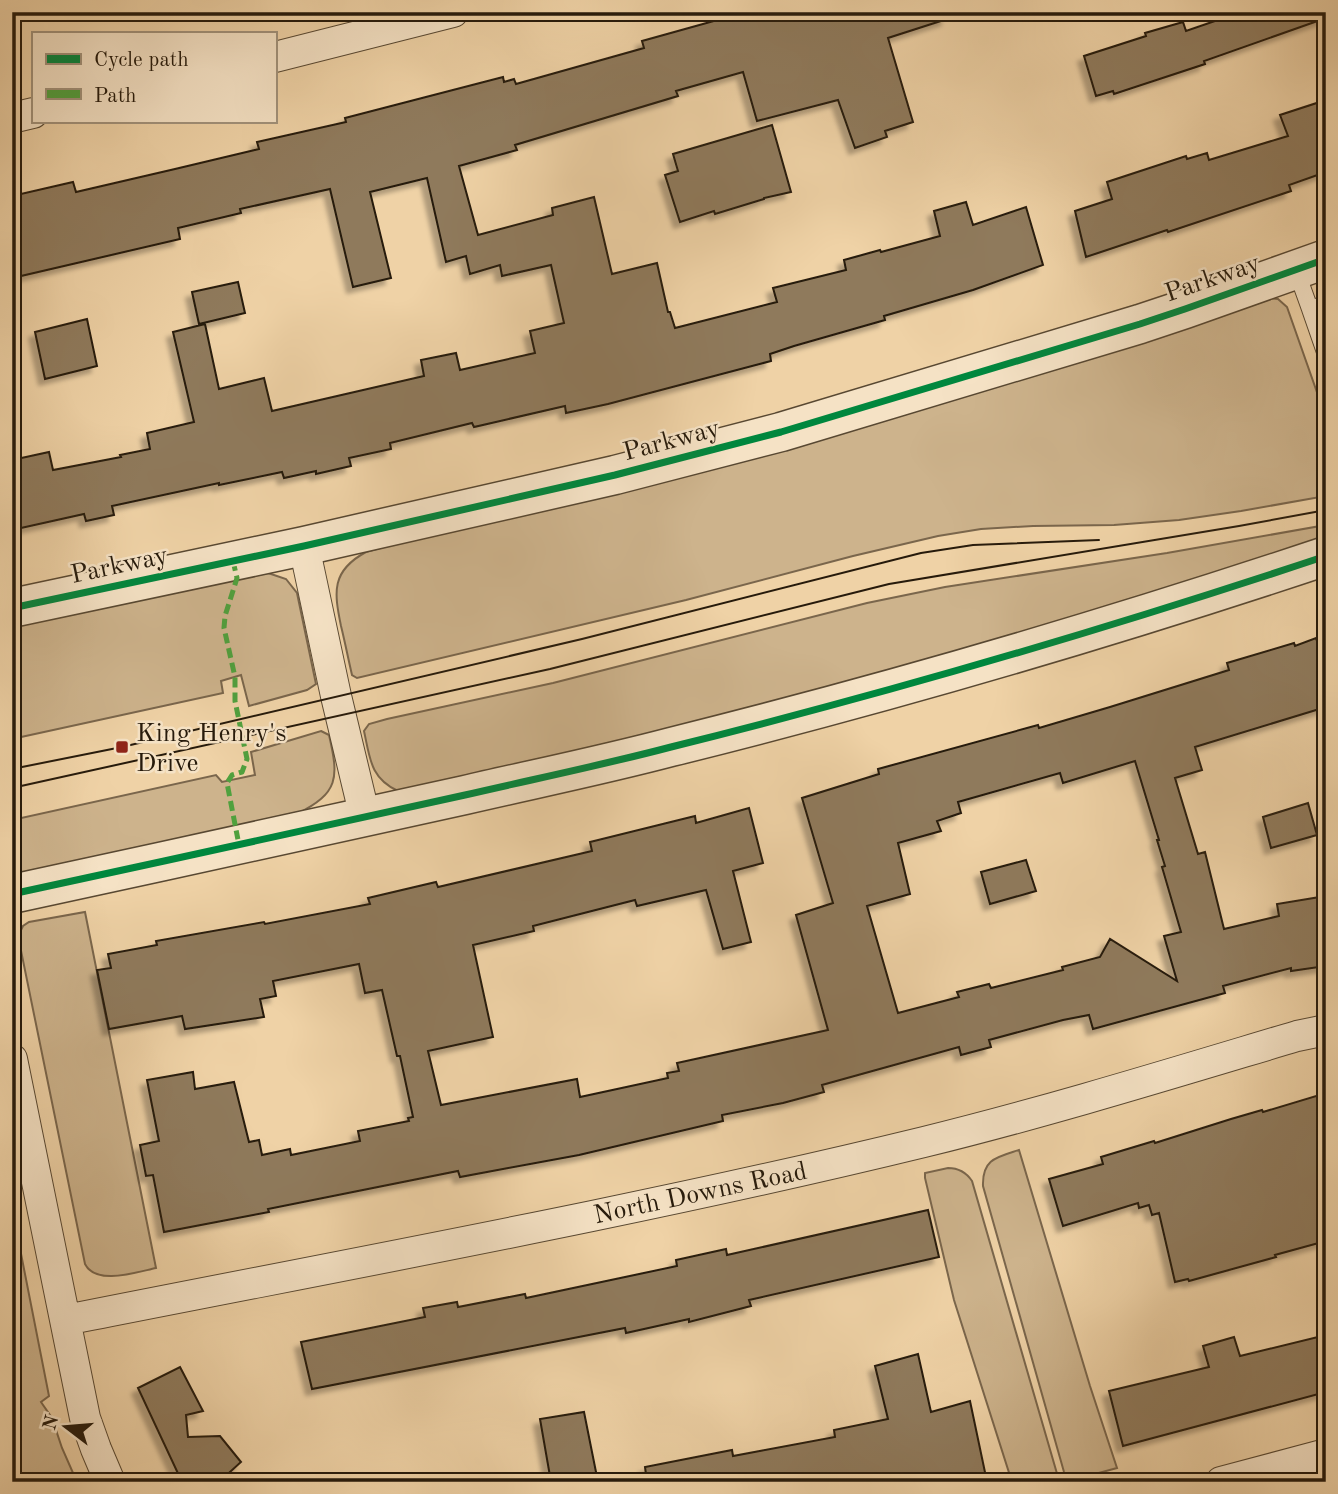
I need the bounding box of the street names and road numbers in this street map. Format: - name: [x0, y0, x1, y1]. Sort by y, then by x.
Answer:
- street label: Parkway: [1162, 250, 1264, 307]
- street label: Parkway: [620, 415, 723, 466]
- street label: Parkway: [68, 543, 171, 589]
- street label: North Downs Road: [591, 1159, 810, 1229]

